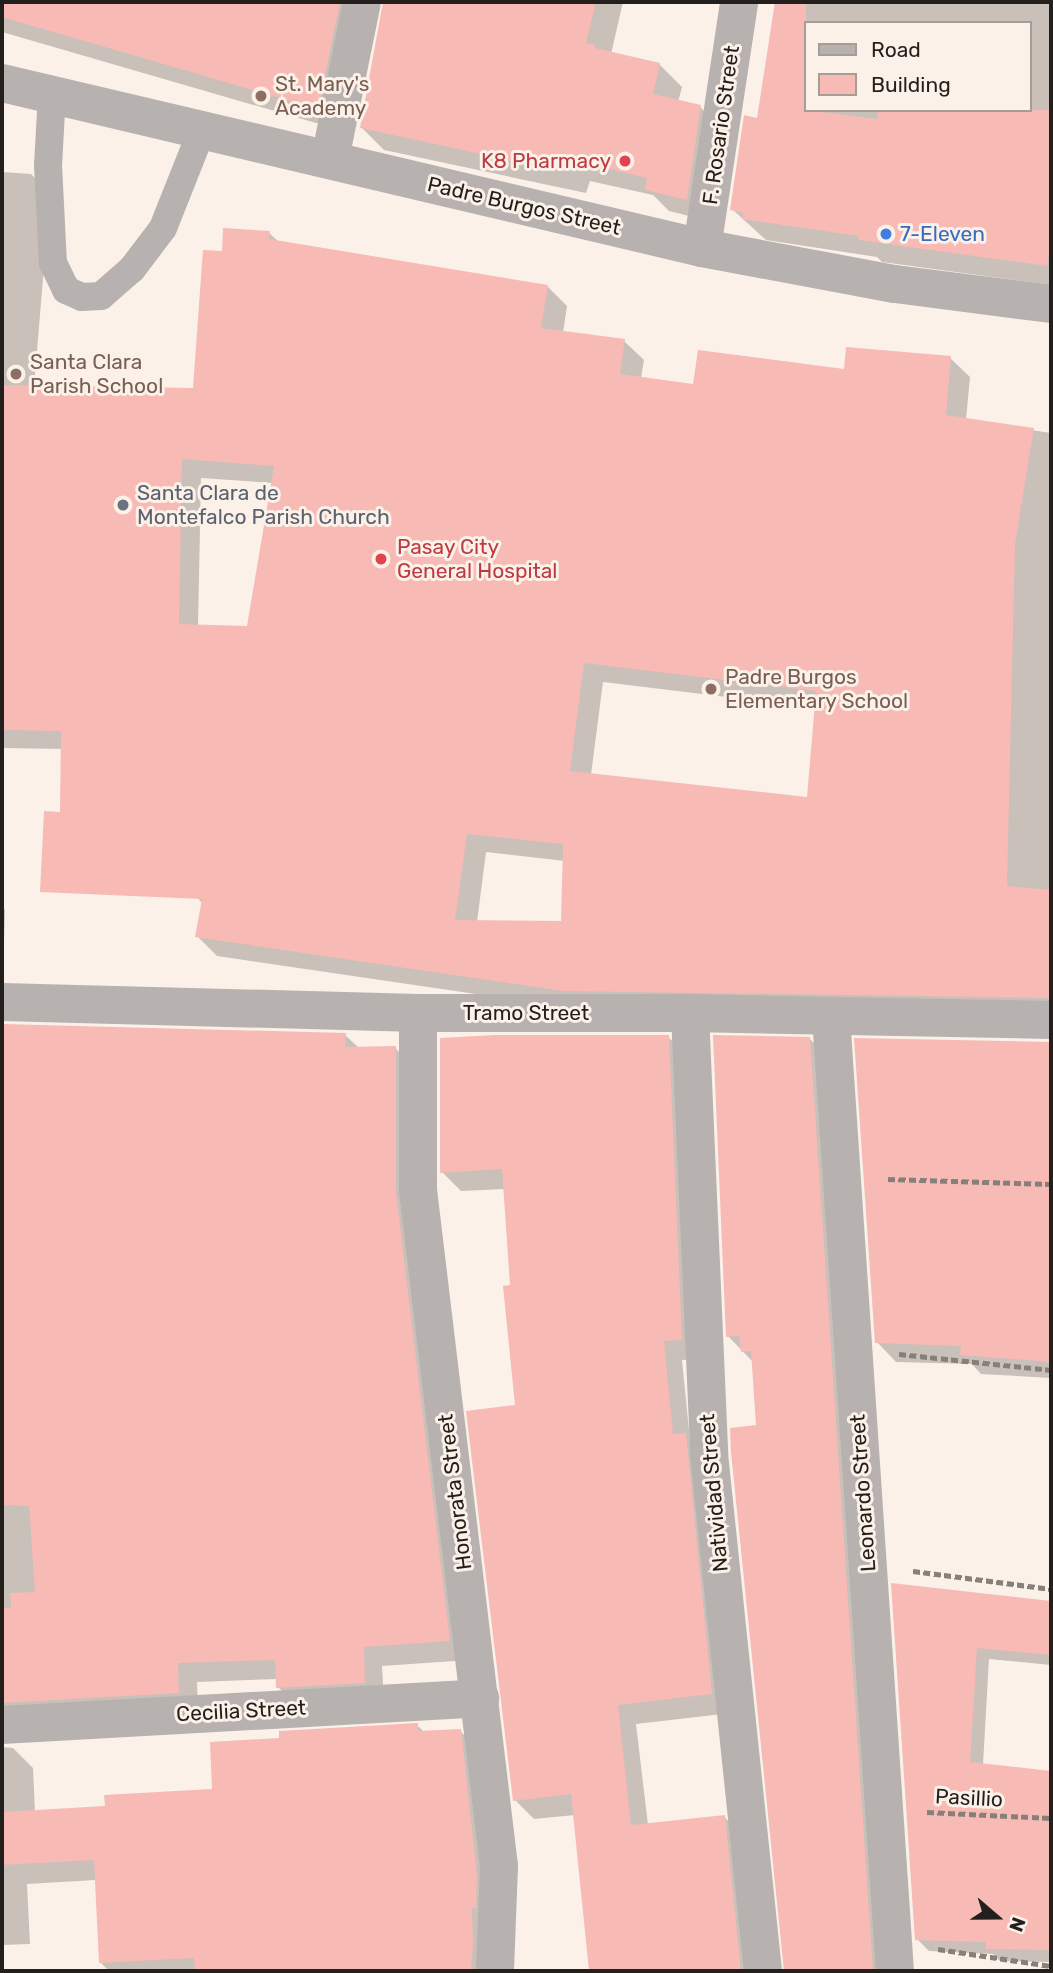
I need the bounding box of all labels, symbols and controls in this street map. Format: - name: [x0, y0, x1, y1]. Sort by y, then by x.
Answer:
- legend: [804, 21, 1032, 112]
- text: Road: [871, 37, 921, 62]
- street label: F. Rosario Street: [697, 44, 745, 206]
- place label: St. Mary's Academy: [275, 71, 369, 121]
- text: Building: [871, 72, 951, 97]
- marker: St. Mary's Academy: [253, 88, 269, 104]
- place label: K8 Pharmacy: [481, 148, 611, 174]
- marker: K8 Pharmacy: [617, 153, 633, 169]
- street label: Padre Burgos Street: [425, 171, 623, 241]
- place label: 7-Eleven: [900, 221, 985, 247]
- marker: 7-Eleven: [878, 226, 894, 242]
- place label: Santa Clara Parish School: [30, 349, 163, 399]
- marker: Santa Clara Parish School: [8, 366, 24, 382]
- place label: Santa Clara de Montefalco Parish Church: [137, 480, 390, 530]
- marker: Santa Clara de Montefalco Parish Church: [115, 497, 131, 513]
- place label: Pasay City General Hospital: [397, 534, 557, 584]
- marker: Pasay City General Hospital: [371, 549, 391, 569]
- place label: Padre Burgos Elementary School: [725, 664, 909, 714]
- marker: Padre Burgos Elementary School: [703, 681, 719, 697]
- street label: Tramo Street: [463, 1000, 589, 1026]
- street label: Honorata Street: [433, 1413, 477, 1571]
- street label: Natividad Street: [695, 1413, 733, 1573]
- street label: Leonardo Street: [845, 1413, 881, 1573]
- street label: Cecilia Street: [175, 1695, 307, 1727]
- street label: Pasillio: [934, 1784, 1004, 1812]
- north arrow: [962, 1882, 1032, 1952]
- text: N: [1004, 1914, 1030, 1935]

